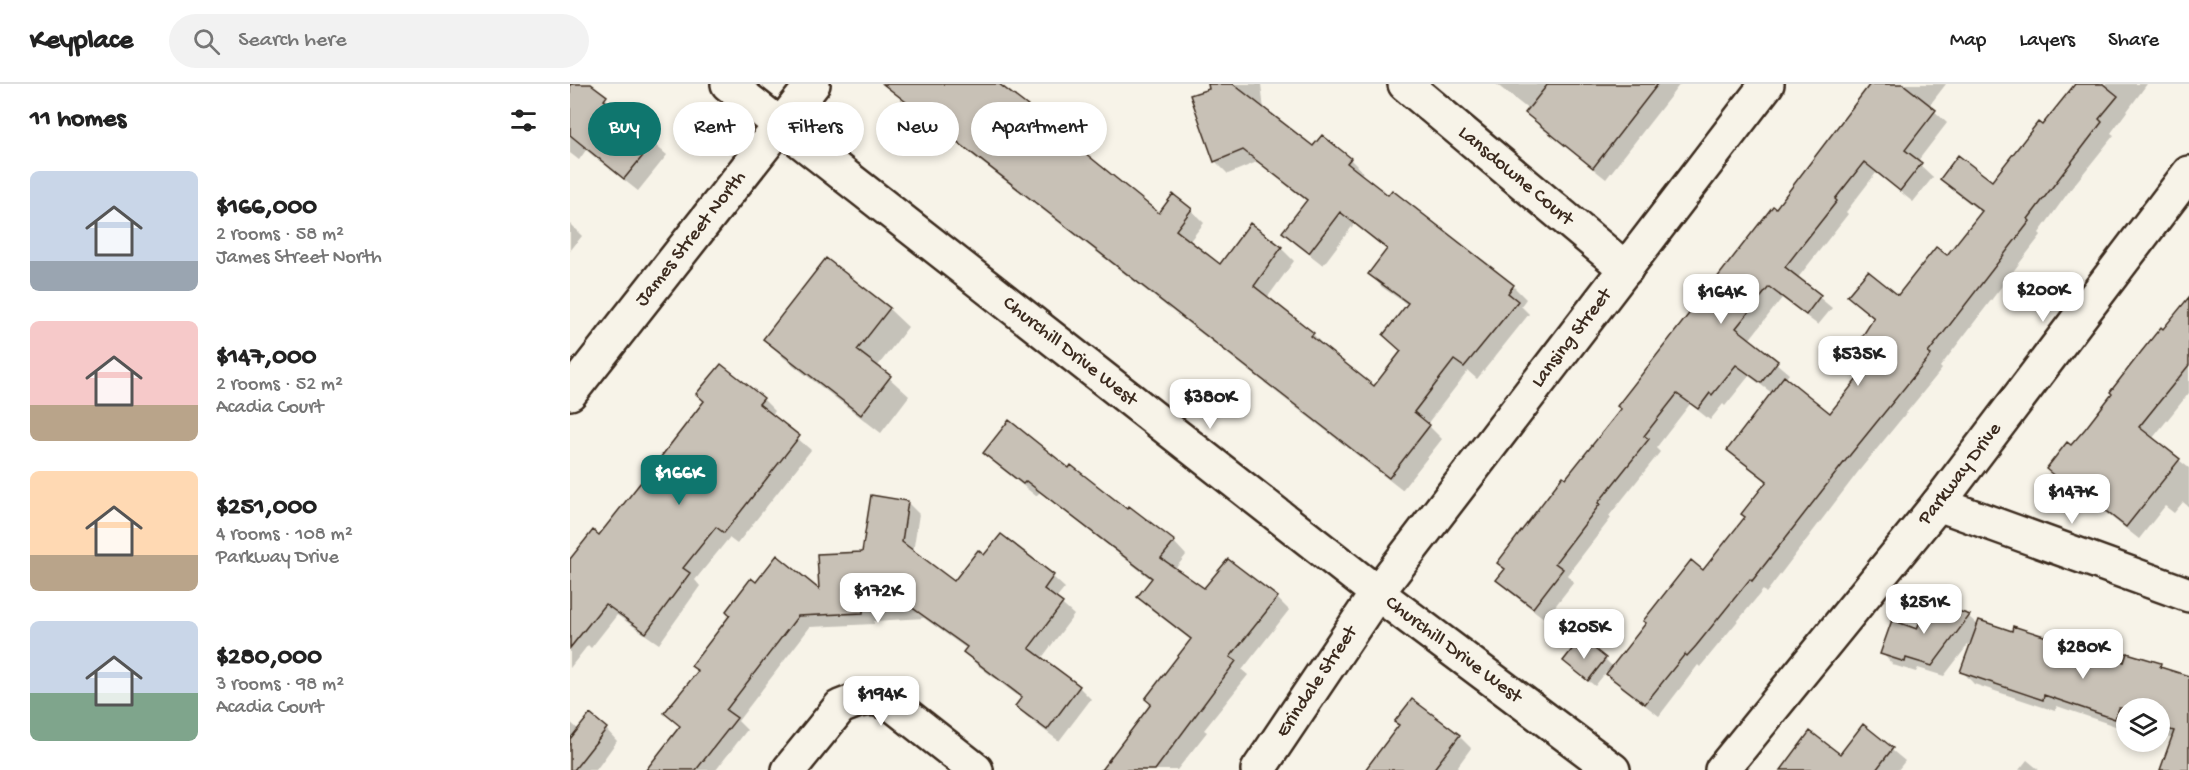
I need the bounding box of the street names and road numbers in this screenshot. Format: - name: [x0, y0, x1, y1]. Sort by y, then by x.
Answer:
- street label: Lansdowne Court: [1453, 122, 1579, 232]
- street label: James Street North: [631, 166, 752, 311]
- street label: Lansing Street: [1527, 283, 1618, 393]
- street label: Churchill Drive West: [998, 292, 1143, 413]
- street label: Parkway Drive: [1913, 418, 2007, 531]
- street label: Churchill Drive West: [1380, 591, 1527, 710]
- street label: Erindale Street: [1272, 621, 1364, 742]

